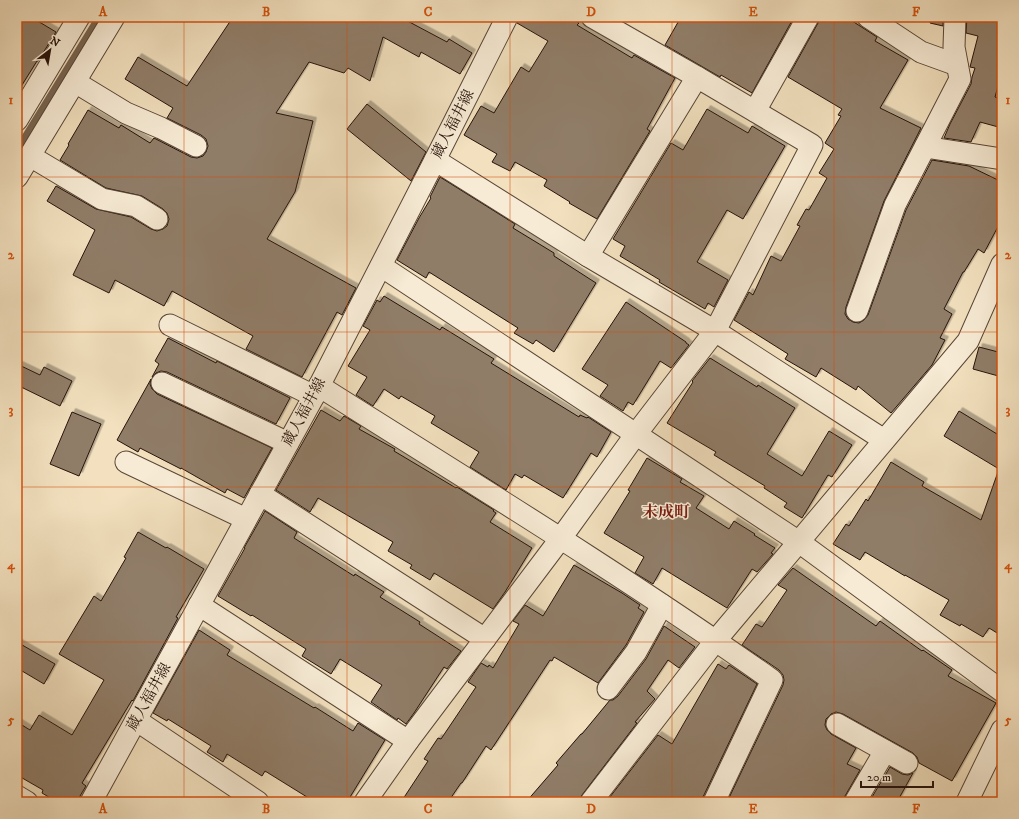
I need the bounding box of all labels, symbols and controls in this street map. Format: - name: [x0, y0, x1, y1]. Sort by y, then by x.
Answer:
- text: A: [98, 4, 108, 20]
- text: B: [262, 4, 270, 20]
- text: C: [424, 4, 433, 20]
- text: D: [586, 4, 596, 20]
- text: E: [748, 4, 758, 20]
- text: F: [912, 4, 921, 20]
- north arrow: [30, 30, 70, 70]
- text: N: [47, 34, 62, 51]
- street label: 蔵人福井線: [428, 86, 478, 162]
- text: 1: [9, 92, 14, 108]
- text: 1: [1006, 92, 1011, 108]
- text: 2: [8, 247, 15, 263]
- text: 2: [1005, 247, 1012, 263]
- street label: 蔵人福井線: [278, 374, 330, 450]
- text: 3: [9, 402, 14, 418]
- text: 3: [1006, 402, 1011, 418]
- district label: 末成町: [642, 502, 690, 522]
- text: 4: [6, 557, 15, 574]
- text: 4: [1003, 557, 1012, 574]
- street label: 蔵人福井線: [123, 660, 175, 734]
- text: 5: [7, 712, 15, 728]
- text: 5: [1004, 712, 1012, 728]
- scale bar: [861, 763, 933, 789]
- text: 20 m: [867, 770, 891, 785]
- text: A: [98, 801, 108, 817]
- text: B: [262, 801, 270, 817]
- text: C: [424, 801, 433, 817]
- text: D: [586, 801, 596, 817]
- text: E: [748, 801, 758, 817]
- text: F: [912, 801, 921, 817]

